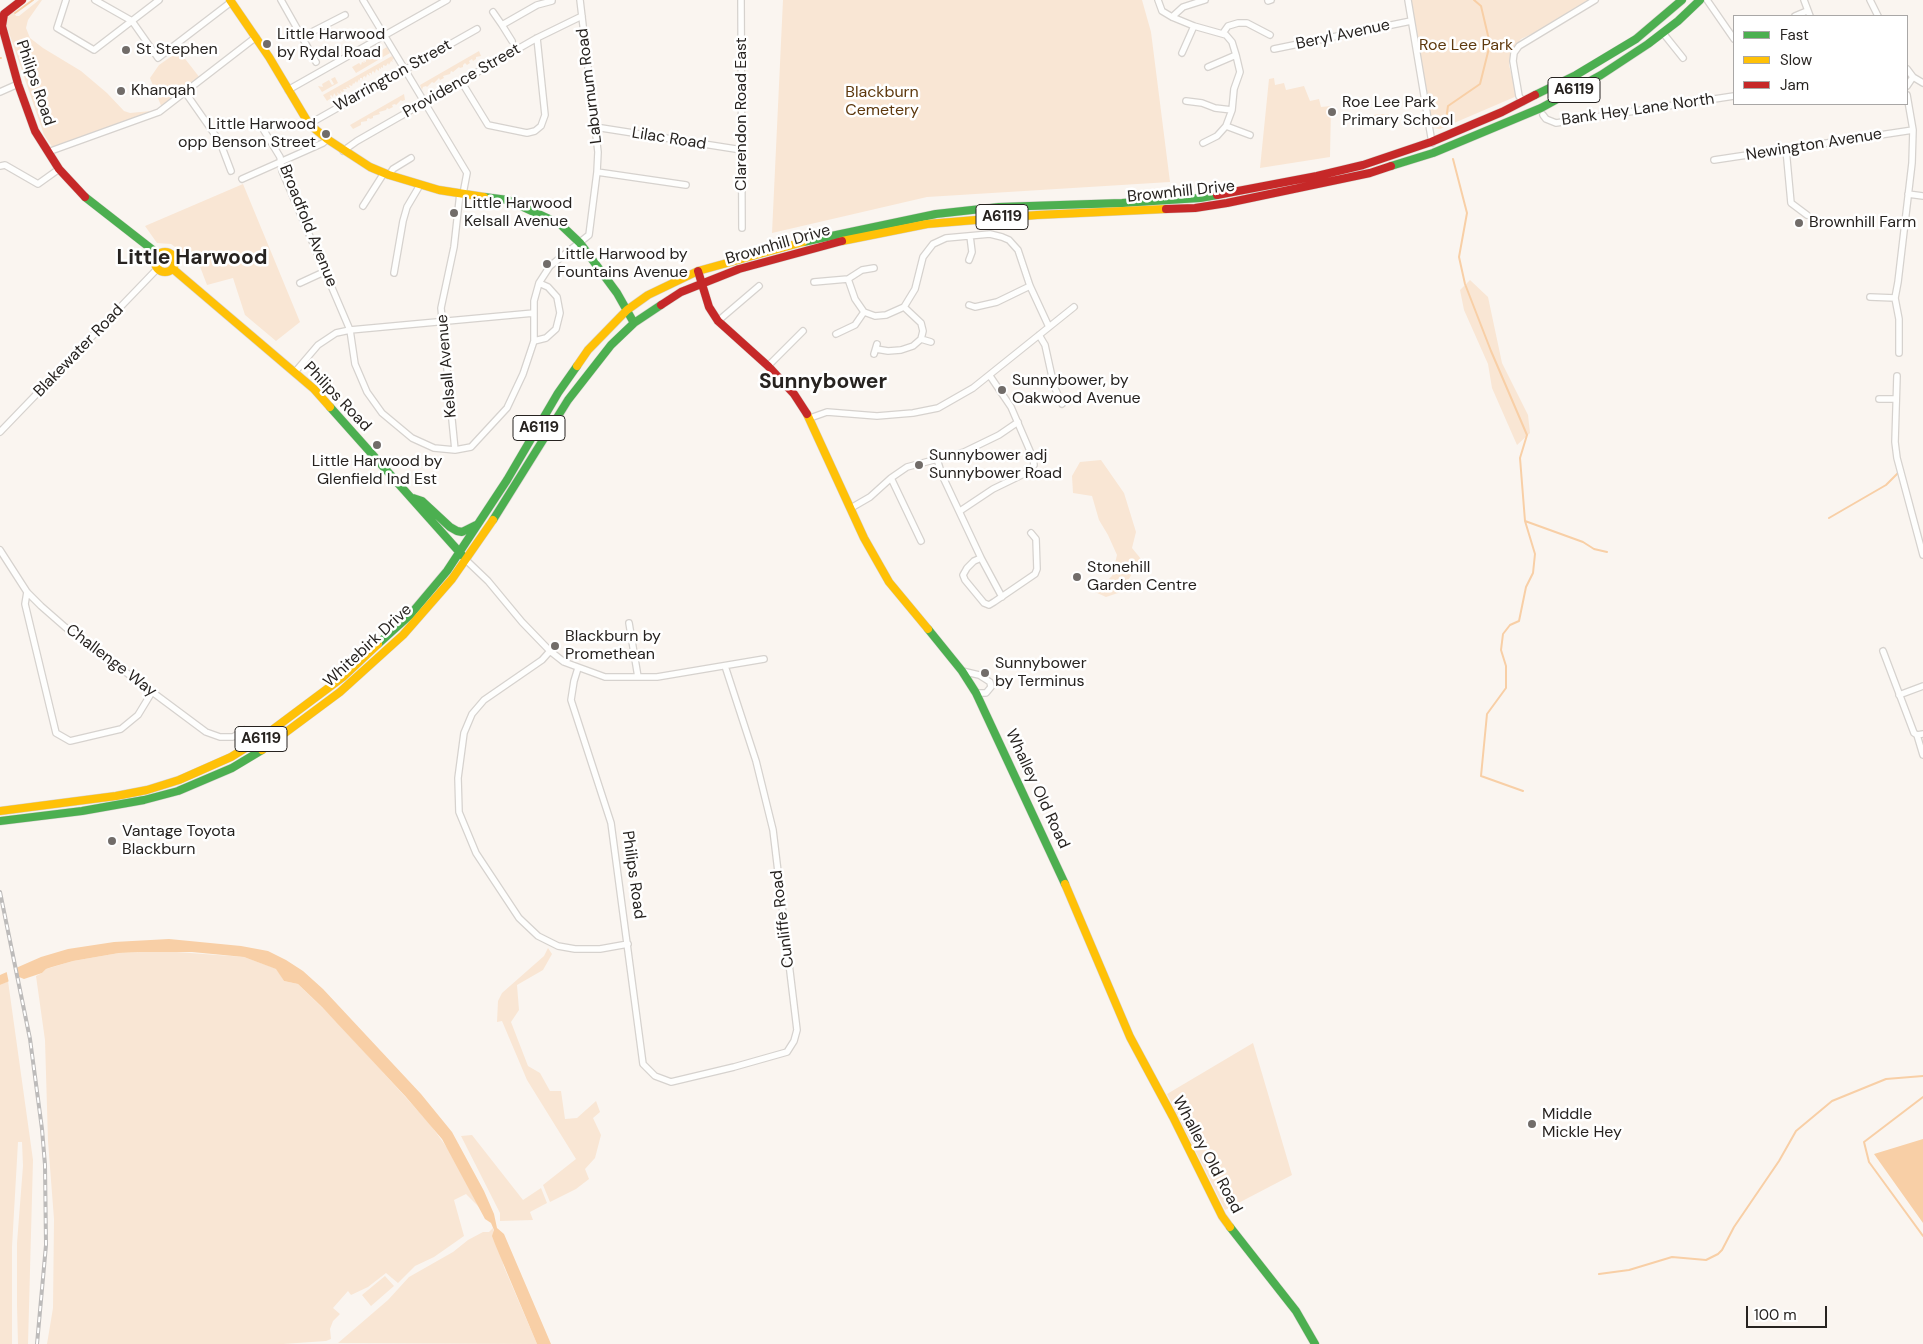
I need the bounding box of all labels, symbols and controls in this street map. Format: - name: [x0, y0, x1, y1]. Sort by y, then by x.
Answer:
- legend: [1733, 15, 1908, 105]
- street label: Beryl Avenue: [1294, 16, 1392, 54]
- place label: Little Harwood by Rydal Road: [277, 25, 385, 63]
- text: Fast: [1780, 25, 1809, 45]
- street label: Laburnum Road: [573, 27, 607, 145]
- street label: Warrington Street: [331, 36, 455, 116]
- park label: Roe Lee Park: [1419, 36, 1513, 56]
- street label: Clarendon Road East: [732, 37, 752, 191]
- street label: Philips Road: [11, 38, 59, 128]
- marker: Little Harwood by Rydal Road: [261, 38, 273, 50]
- place label: St Stephen: [136, 40, 218, 60]
- street label: Providence Street: [400, 40, 524, 122]
- marker: St Stephen: [120, 44, 132, 56]
- text: Slow: [1780, 50, 1812, 70]
- text: Jam: [1780, 75, 1809, 95]
- road number: A6119: [1548, 78, 1600, 102]
- place label: Khanqah: [131, 81, 195, 101]
- park label: Blackburn Cemetery: [845, 83, 919, 121]
- marker: Khanqah: [115, 85, 127, 97]
- street label: Bank Hey Lane North: [1560, 90, 1716, 130]
- place label: Roe Lee Park Primary School: [1342, 93, 1453, 131]
- marker: Roe Lee Park Primary School: [1326, 106, 1338, 118]
- place label: Little Harwood opp Benson Street: [178, 115, 316, 153]
- street label: Lilac Road: [630, 124, 708, 154]
- street label: Newington Avenue: [1745, 125, 1883, 165]
- marker: Little Harwood opp Benson Street: [320, 128, 332, 140]
- street label: Broadfold Avenue: [275, 162, 341, 290]
- street label: Brownhill Drive: [1126, 177, 1236, 207]
- place label: Little Harwood Kelsall Avenue: [464, 194, 572, 232]
- road number: A6119: [976, 204, 1028, 230]
- marker: Little Harwood Kelsall Avenue: [448, 207, 460, 219]
- place label: Brownhill Farm: [1809, 213, 1916, 233]
- marker: Brownhill Farm: [1793, 217, 1805, 229]
- street label: Brownhill Drive: [723, 221, 833, 269]
- district label: Little Harwood: [117, 245, 267, 271]
- place label: Little Harwood by Fountains Avenue: [557, 245, 688, 283]
- marker: Little Harwood by Fountains Avenue: [541, 258, 553, 270]
- street label: Blakewater Road: [30, 301, 128, 401]
- street label: Kelsall Avenue: [433, 313, 461, 419]
- street label: Philips Road: [299, 358, 375, 436]
- district label: Sunnybower: [759, 369, 887, 395]
- place label: Sunnybower, by Oakwood Avenue: [1012, 371, 1141, 409]
- marker: Sunnybower, by Oakwood Avenue: [996, 384, 1008, 396]
- road number: A6119: [513, 416, 565, 440]
- marker: Little Harwood by Glenfield Ind Est: [371, 439, 383, 451]
- place label: Sunnybower adj Sunnybower Road: [929, 446, 1062, 484]
- place label: Little Harwood by Glenfield Ind Est: [312, 452, 442, 490]
- marker: Sunnybower adj Sunnybower Road: [913, 459, 925, 471]
- place label: Stonehill Garden Centre: [1087, 558, 1197, 596]
- marker: Stonehill Garden Centre: [1071, 571, 1083, 583]
- street label: Whitebirk Drive: [320, 600, 416, 692]
- street label: Challenge Way: [62, 621, 160, 701]
- place label: Blackburn by Promethean: [565, 627, 661, 665]
- marker: Blackburn by Promethean: [549, 640, 561, 652]
- place label: Sunnybower by Terminus: [995, 654, 1087, 692]
- marker: Sunnybower by Terminus: [979, 667, 991, 679]
- road number: A6119: [235, 726, 287, 752]
- street label: Whalley Old Road: [1001, 726, 1073, 852]
- place label: Vantage Toyota Blackburn: [122, 822, 235, 860]
- street label: Philips Road: [617, 829, 649, 921]
- marker: Vantage Toyota Blackburn: [106, 835, 118, 847]
- street label: Cunliffe Road: [767, 869, 799, 969]
- street label: Whalley Old Road: [1168, 1093, 1246, 1217]
- place label: Middle Mickle Hey: [1542, 1105, 1622, 1143]
- marker: Middle Mickle Hey: [1526, 1118, 1538, 1130]
- scale bar: [1748, 1296, 1829, 1328]
- text: 100 m: [1754, 1305, 1797, 1325]

